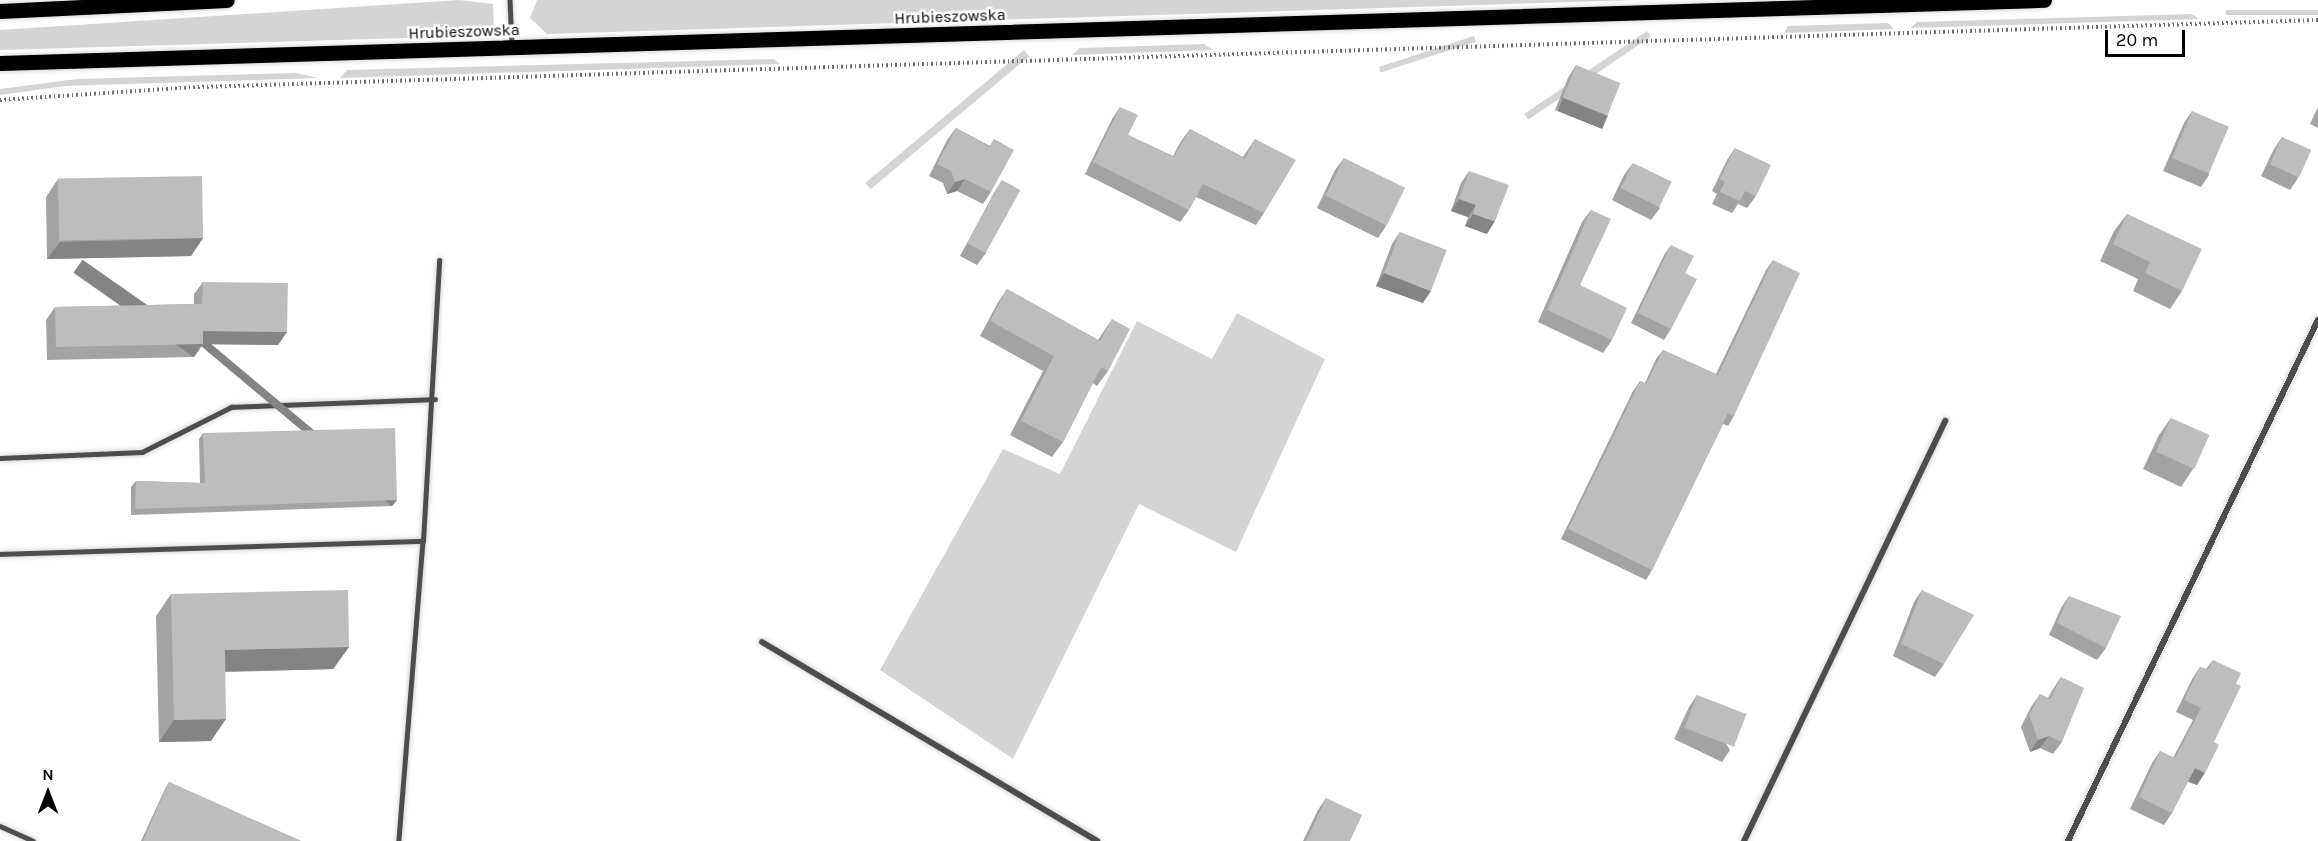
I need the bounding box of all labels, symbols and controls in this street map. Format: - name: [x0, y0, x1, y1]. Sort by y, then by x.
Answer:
- street label: Hrubieszowska: [894, 5, 1006, 29]
- scale bar: [2108, 18, 2188, 56]
- street label: Hrubieszowska: [408, 20, 520, 44]
- text: 20 m: [2116, 29, 2158, 51]
- north arrow: [18, 763, 78, 823]
- text: N: [42, 765, 54, 784]

